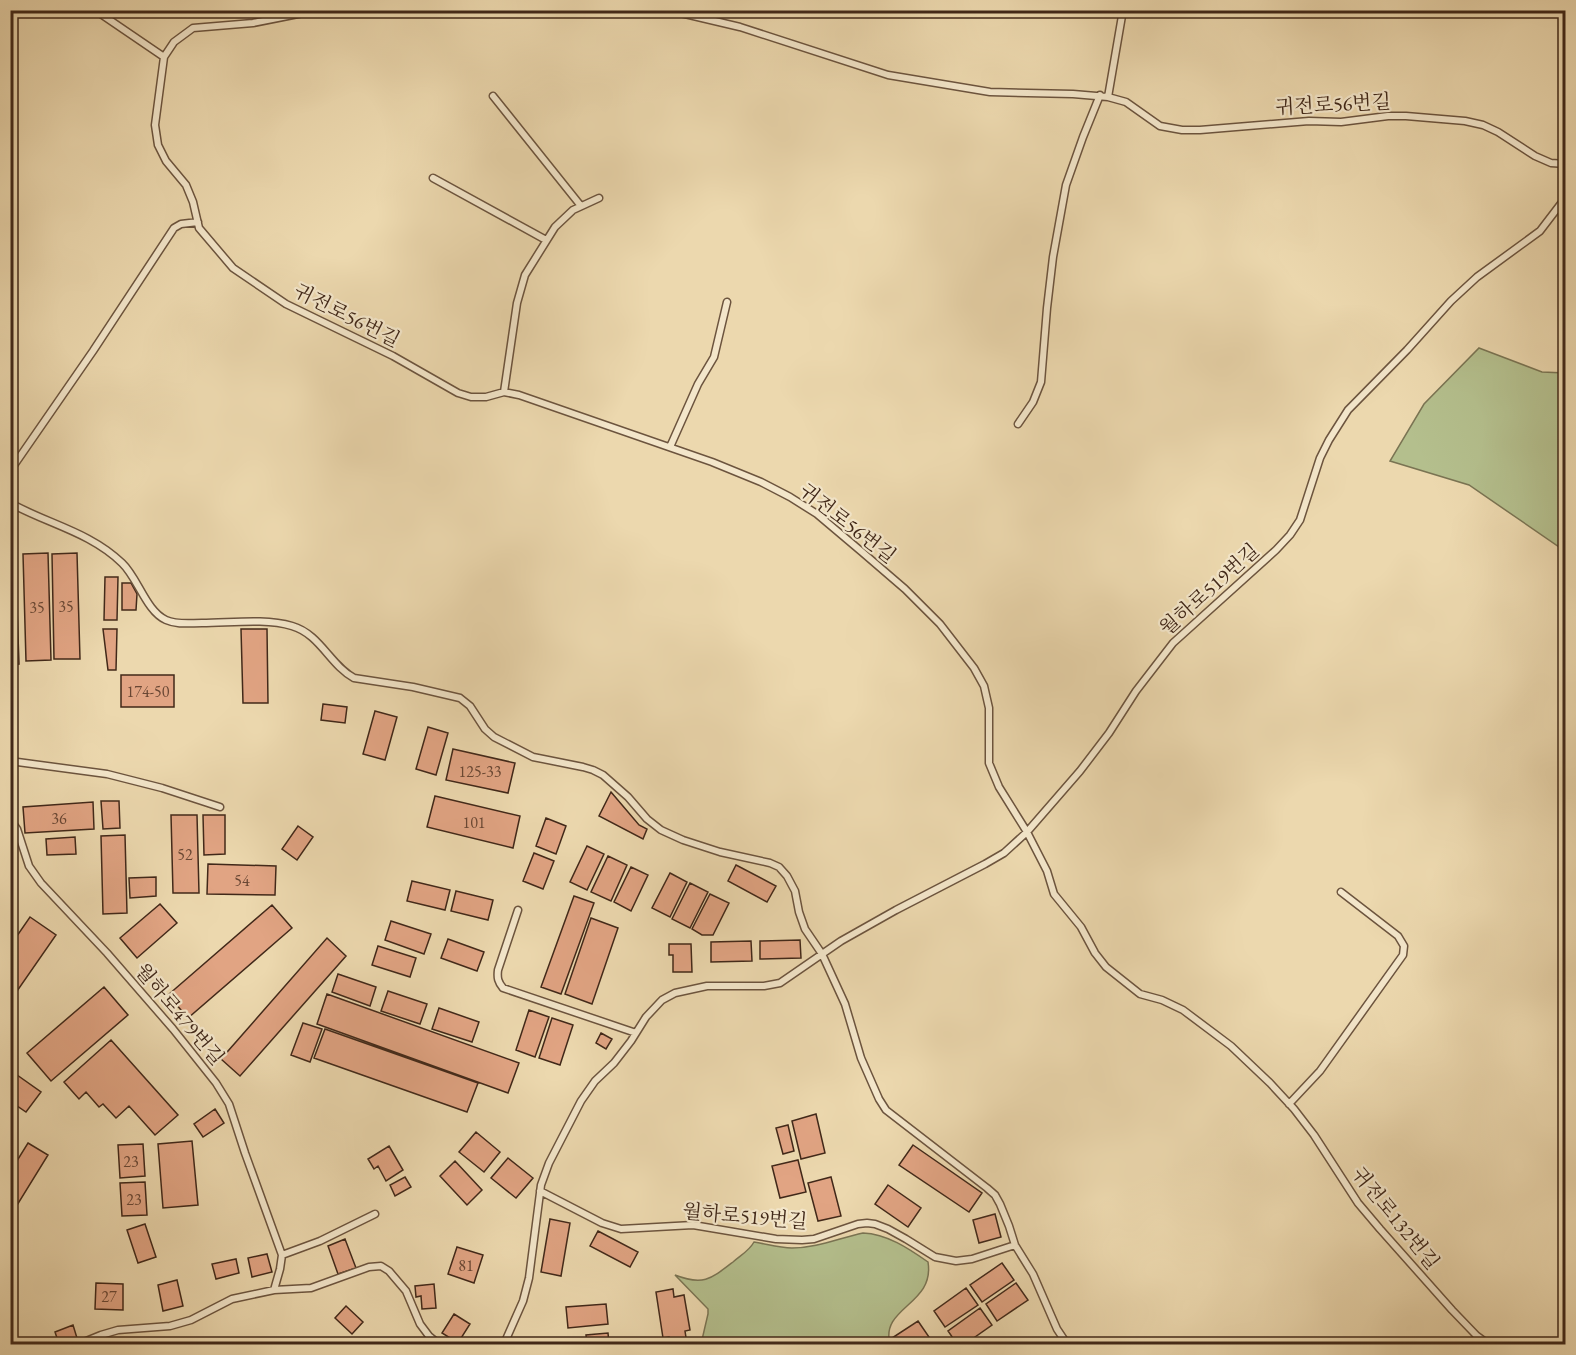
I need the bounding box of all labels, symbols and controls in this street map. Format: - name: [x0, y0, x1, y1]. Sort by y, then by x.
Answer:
- street label: 귀전로56번길: [1274, 88, 1392, 120]
- street label: 귀전로56번길: [290, 277, 404, 353]
- street label: 귀전로56번길: [794, 477, 902, 569]
- street label: 월하로519번길: [1154, 537, 1264, 641]
- house number: 35: [58, 596, 74, 617]
- house number: 35: [29, 597, 45, 618]
- house number: 174-50: [127, 681, 170, 702]
- house number: 125-33: [459, 761, 502, 782]
- house number: 36: [51, 808, 67, 829]
- house number: 101: [462, 812, 486, 833]
- house number: 52: [177, 844, 193, 865]
- house number: 54: [234, 870, 250, 891]
- street label: 월하로479번길: [130, 958, 230, 1070]
- house number: 23: [123, 1151, 139, 1172]
- street label: 귀전로132번길: [1346, 1161, 1446, 1275]
- house number: 23: [126, 1189, 142, 1210]
- street label: 월하로519번길: [681, 1198, 809, 1234]
- house number: 81: [458, 1255, 474, 1276]
- house number: 27: [101, 1286, 117, 1307]

